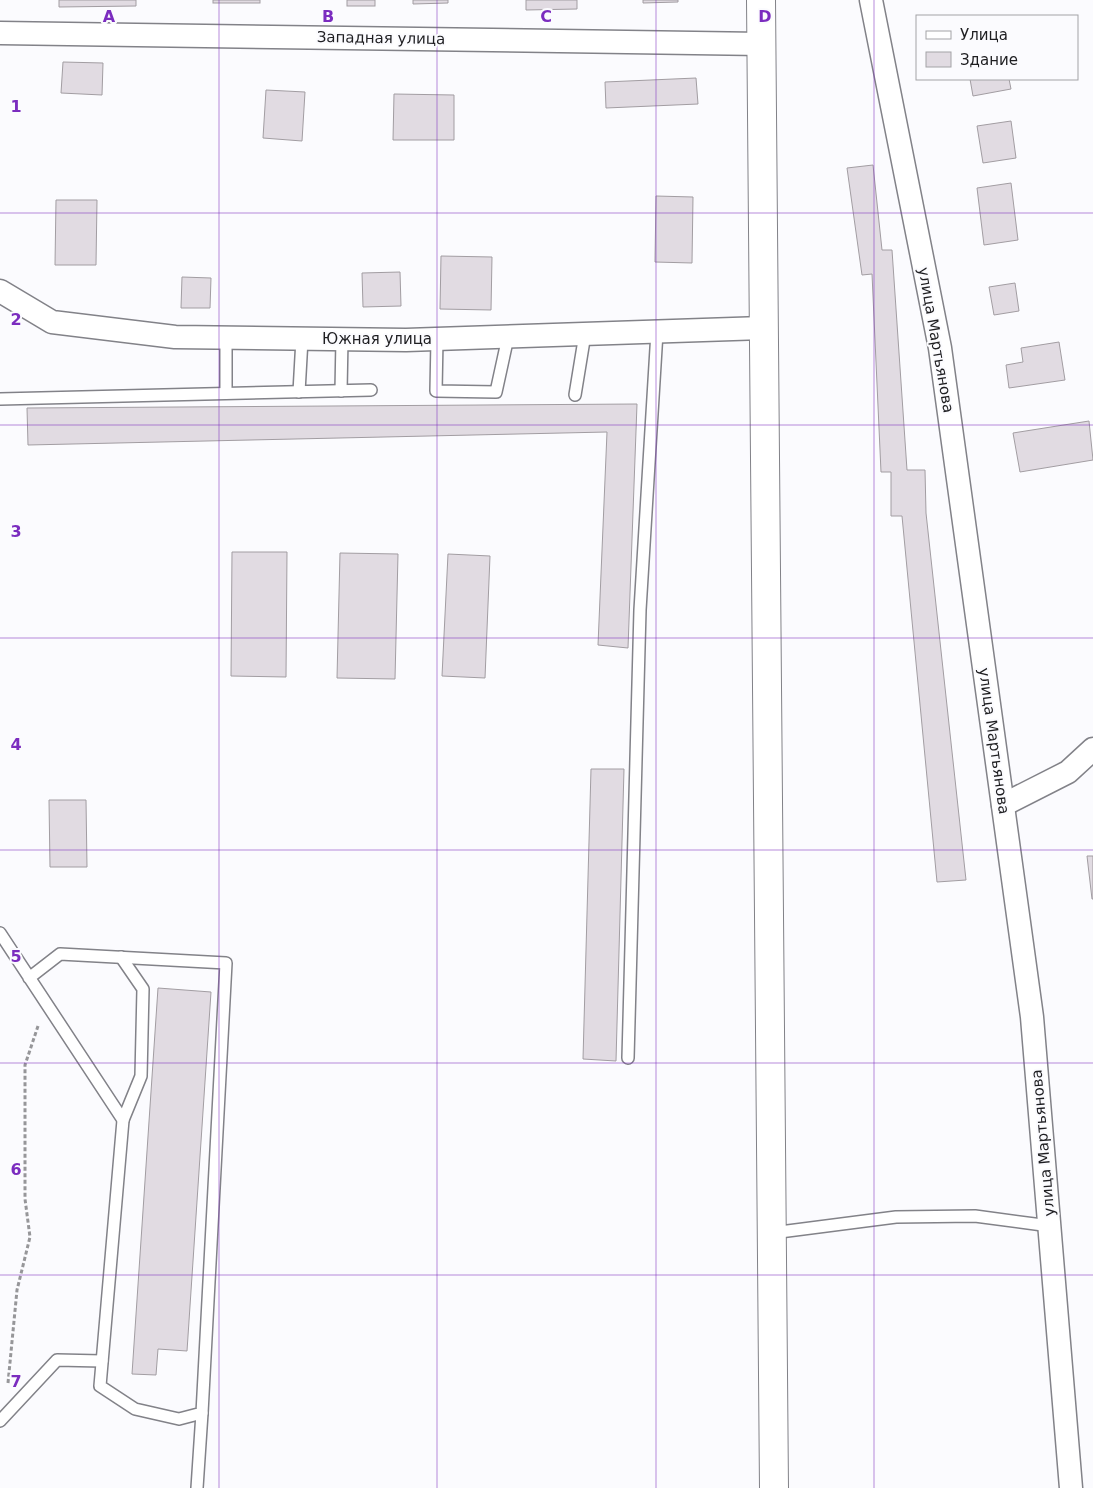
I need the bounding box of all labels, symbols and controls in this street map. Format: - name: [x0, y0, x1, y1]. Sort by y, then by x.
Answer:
- text: A: [103, 7, 116, 26]
- text: B: [322, 7, 334, 26]
- text: C: [540, 7, 552, 26]
- text: D: [758, 7, 772, 26]
- legend: [916, 15, 1078, 80]
- text: Улица: [960, 26, 1008, 44]
- street label: Западная улица: [317, 28, 445, 48]
- text: Здание: [960, 51, 1018, 69]
- text: 1: [10, 97, 22, 116]
- street label: улица Мартьянова: [914, 266, 958, 414]
- text: 2: [10, 310, 22, 329]
- street label: Южная улица: [322, 330, 432, 348]
- text: 3: [10, 522, 22, 541]
- street label: улица Мартьянова: [975, 667, 1013, 815]
- text: 4: [10, 735, 22, 754]
- text: 5: [10, 947, 22, 966]
- street label: улица Мартьянова: [1028, 1069, 1058, 1217]
- text: 6: [10, 1160, 22, 1179]
- text: 7: [10, 1372, 22, 1391]

